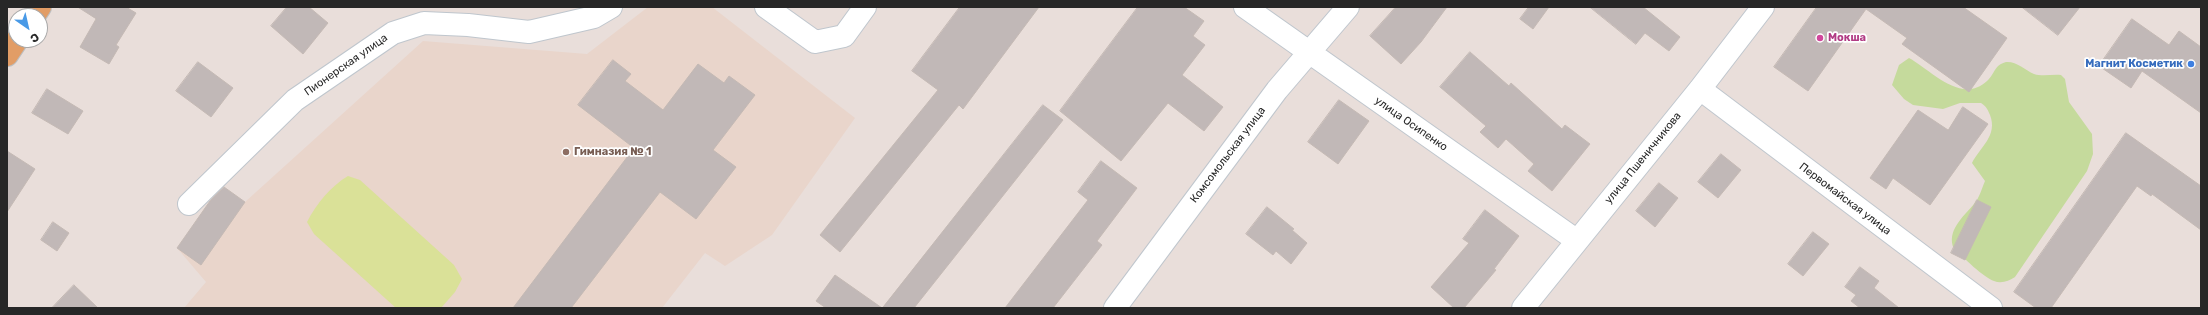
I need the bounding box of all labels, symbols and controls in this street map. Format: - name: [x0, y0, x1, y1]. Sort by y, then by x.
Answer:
- north arrow: [8, 8, 48, 48]
- text: С: [28, 30, 41, 45]
- street label: Пионерская улица: [302, 31, 390, 99]
- place label: Мокша: [1828, 31, 1866, 45]
- marker: Мокша: [1815, 33, 1825, 43]
- place label: Магнит Косметик: [2085, 57, 2183, 71]
- marker: Магнит Косметик: [2186, 59, 2196, 69]
- street label: улица Осипенко: [1372, 94, 1450, 154]
- street label: Комсомольская улица: [1188, 104, 1268, 206]
- street label: улица Пшеничникова: [1602, 110, 1684, 206]
- place label: Гимназия № 1: [574, 145, 652, 159]
- marker: Гимназия № 1: [561, 147, 571, 157]
- street label: Первомайская улица: [1796, 160, 1894, 238]

